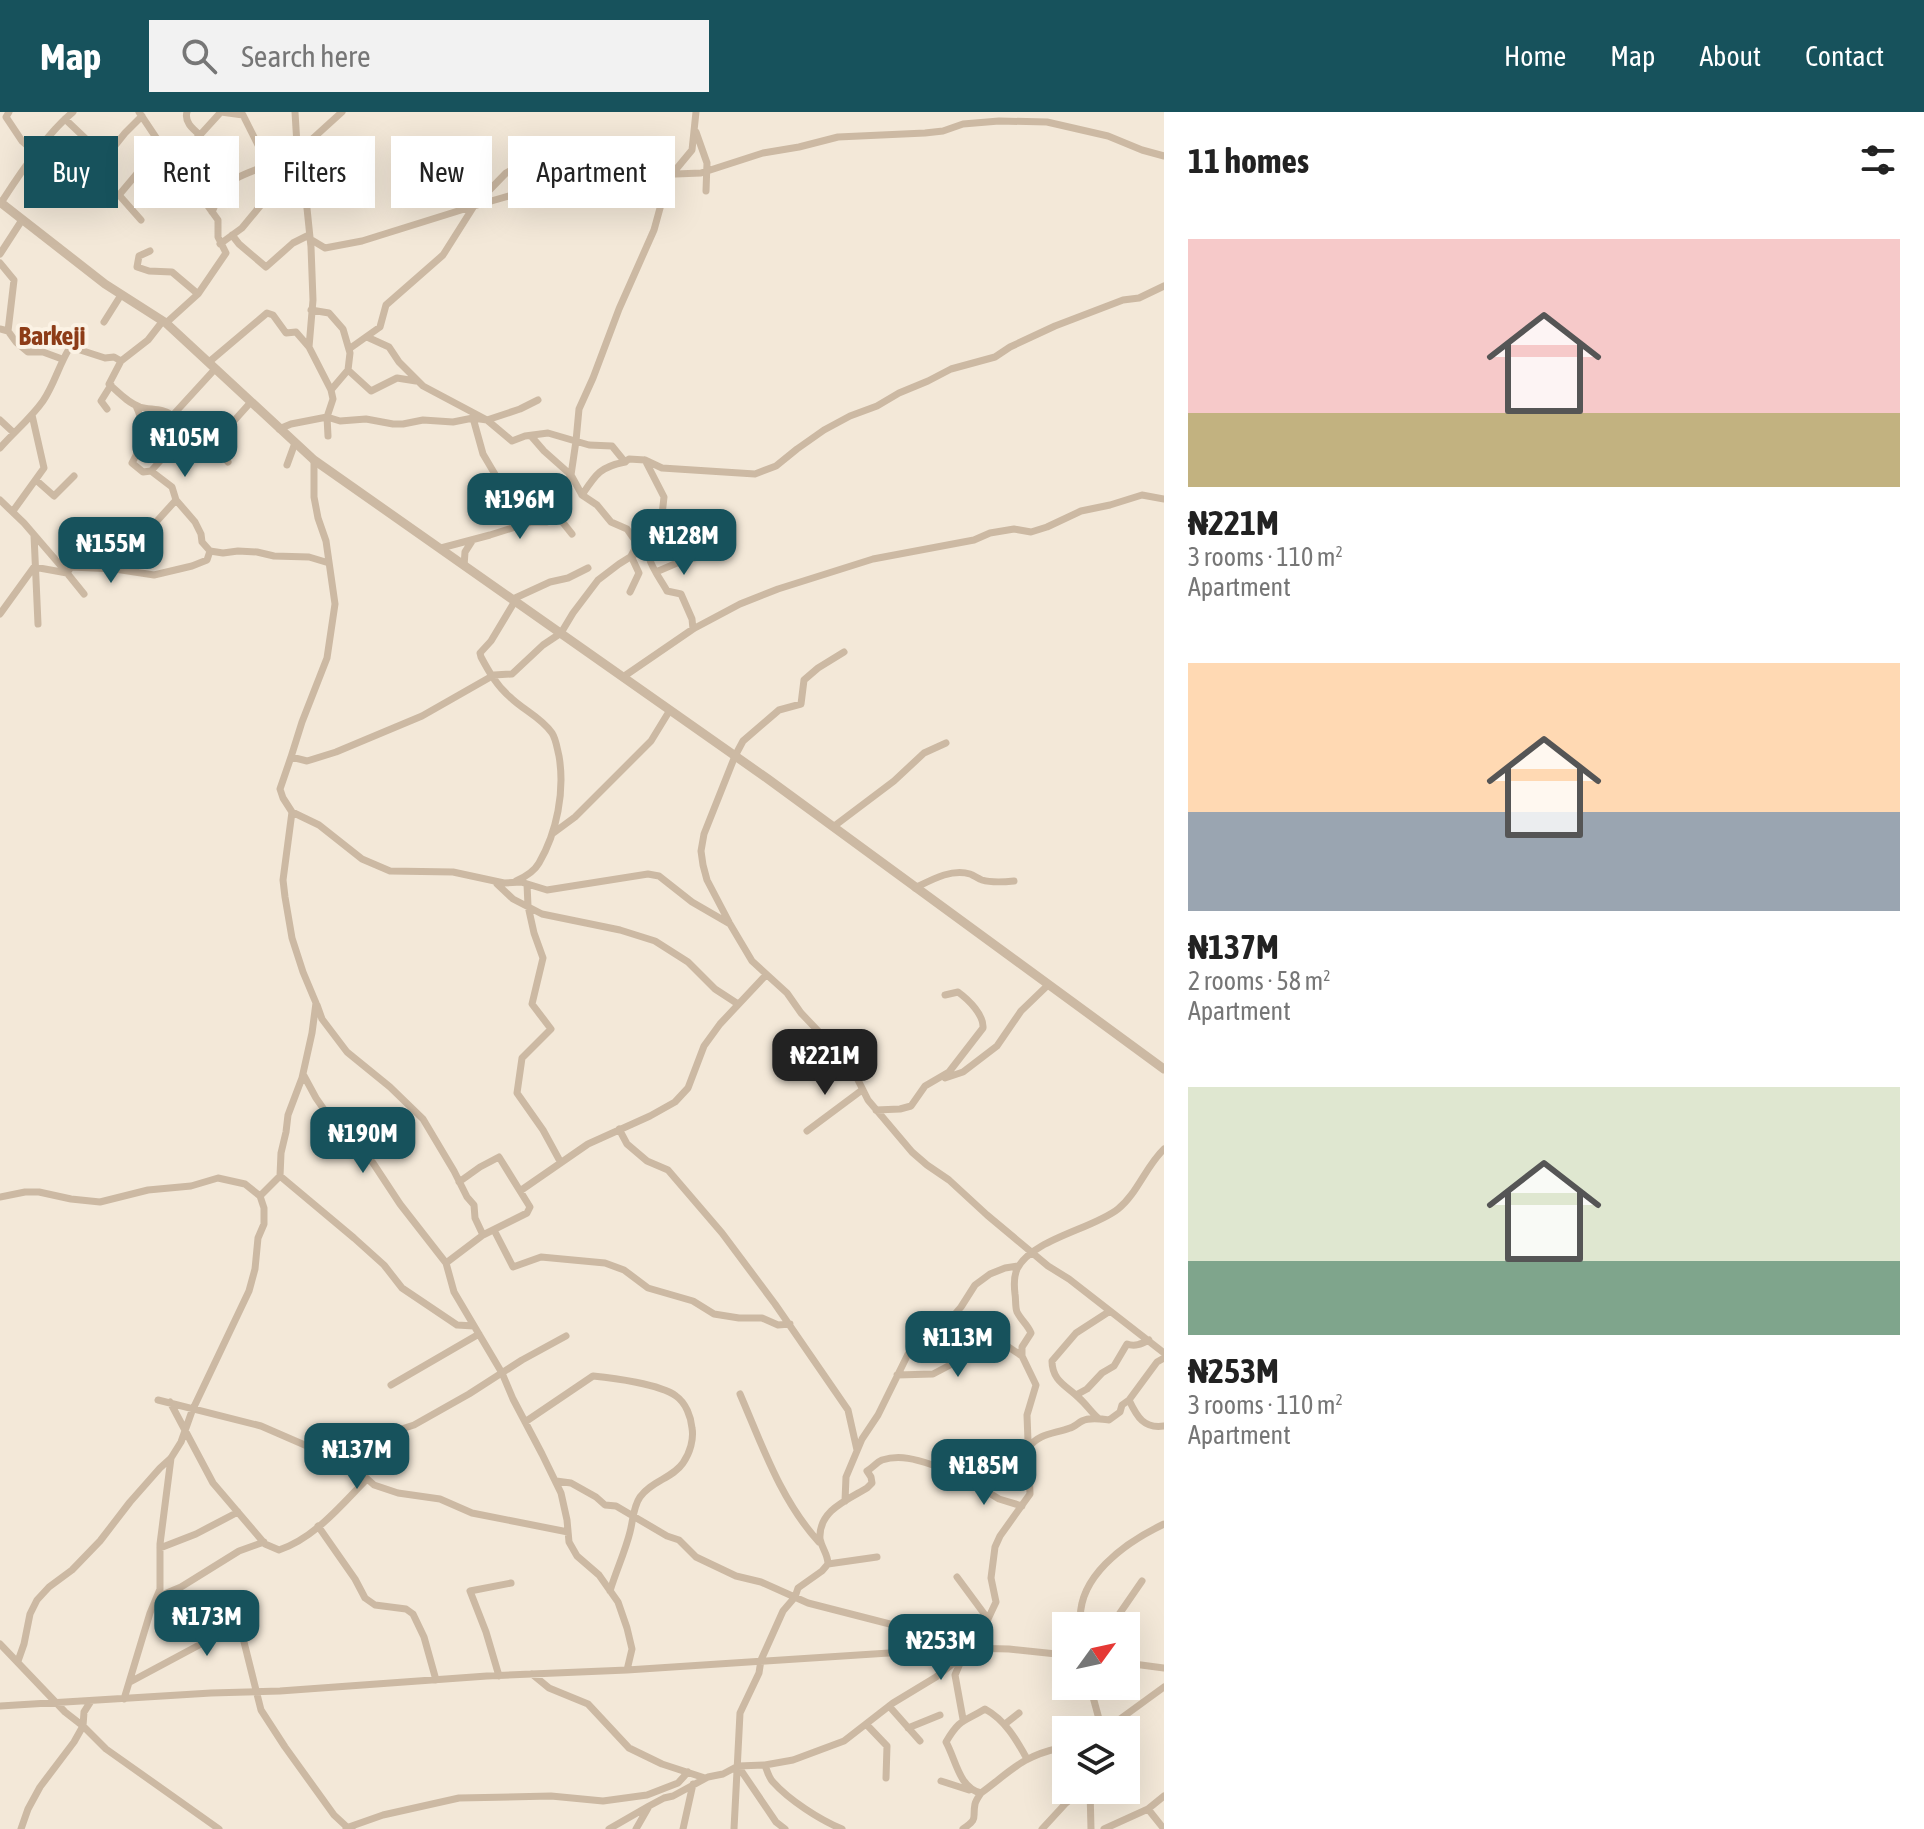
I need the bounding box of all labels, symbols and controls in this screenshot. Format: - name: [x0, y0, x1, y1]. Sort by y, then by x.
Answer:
- search box: [149, 20, 709, 92]
- icon: search: [177, 34, 221, 78]
- text: Map: [40, 35, 101, 78]
- text: Search here: [241, 39, 371, 73]
- text: Home: [1504, 40, 1566, 72]
- text: Map: [1610, 40, 1655, 72]
- text: About: [1699, 40, 1761, 72]
- text: Contact: [1805, 40, 1884, 72]
- chip: Buy: [24, 136, 118, 208]
- chip: Rent: [134, 136, 239, 208]
- chip: Filters: [255, 136, 375, 208]
- chip: New: [391, 136, 492, 208]
- chip: Apartment: [508, 136, 675, 208]
- icon: filters: [1856, 138, 1900, 182]
- text: 11 homes: [1188, 141, 1309, 180]
- icon: home: [1472, 291, 1616, 435]
- district label: Barkeji: [19, 321, 85, 351]
- pin: ₦105M: [129, 411, 241, 479]
- text: ₦105M: [150, 422, 220, 452]
- pin: ₦196M: [464, 473, 576, 541]
- text: ₦196M: [485, 484, 555, 514]
- text: ₦221M: [1188, 503, 1279, 542]
- pin: ₦128M: [628, 509, 740, 577]
- pin: ₦155M: [55, 517, 167, 585]
- text: ₦128M: [649, 520, 719, 550]
- text: ₦155M: [76, 528, 146, 558]
- text: 3 rooms · 110 m²: [1188, 542, 1343, 572]
- text: Apartment: [1188, 572, 1291, 602]
- icon: home: [1472, 715, 1616, 859]
- text: ₦137M: [1188, 927, 1279, 966]
- text: 2 rooms · 58 m²: [1188, 966, 1330, 996]
- text: Apartment: [1188, 996, 1291, 1026]
- pin: ₦221M: [769, 1029, 881, 1097]
- text: ₦221M: [790, 1040, 860, 1070]
- pin: ₦190M: [307, 1107, 419, 1175]
- text: ₦190M: [328, 1118, 398, 1148]
- icon: home: [1472, 1139, 1616, 1283]
- pin: ₦113M: [902, 1311, 1014, 1379]
- text: ₦113M: [923, 1322, 993, 1352]
- text: ₦253M: [1188, 1351, 1279, 1390]
- text: 3 rooms · 110 m²: [1188, 1390, 1343, 1420]
- text: Apartment: [1188, 1420, 1291, 1450]
- pin: ₦137M: [301, 1423, 413, 1491]
- text: ₦137M: [322, 1434, 392, 1464]
- pin: ₦185M: [928, 1439, 1040, 1507]
- text: ₦185M: [949, 1450, 1019, 1480]
- pin: ₦173M: [151, 1590, 263, 1658]
- text: ₦173M: [172, 1601, 242, 1631]
- north arrow: [1052, 1612, 1140, 1700]
- map controls: [1052, 1612, 1140, 1804]
- pin: ₦253M: [885, 1614, 997, 1682]
- text: ₦253M: [906, 1625, 976, 1655]
- button: layers: [1052, 1716, 1140, 1804]

